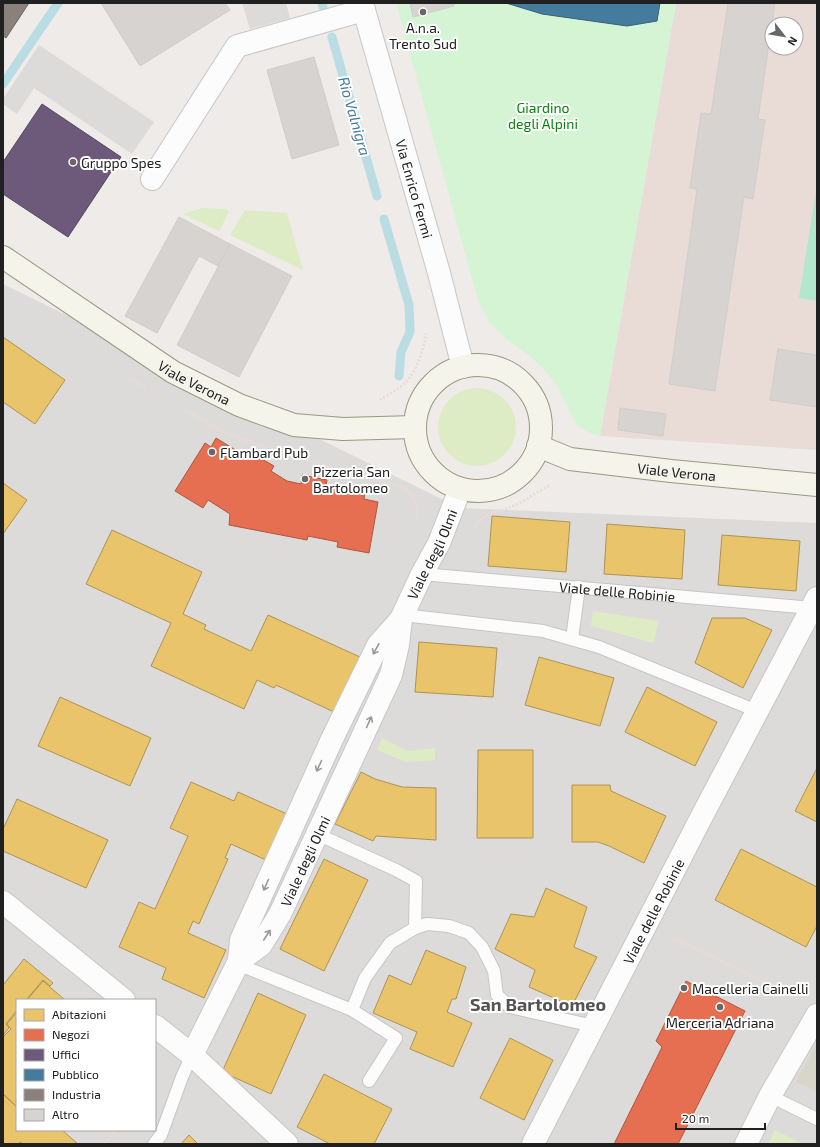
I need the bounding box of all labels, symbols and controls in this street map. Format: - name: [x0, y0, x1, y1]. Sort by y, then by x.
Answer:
- marker: A.n.a. Trento Sud: [418, 7, 428, 17]
- north arrow: [764, 16, 804, 56]
- place label: A.n.a. Trento Sud: [389, 19, 457, 52]
- text: N: [785, 35, 801, 48]
- water label: Rio Valnigra: [335, 74, 375, 158]
- park label: Giardino degli Alpini: [508, 99, 578, 132]
- street label: Via Enrico Fermi: [393, 137, 437, 240]
- place label: Gruppo Spes: [81, 154, 161, 171]
- marker: Gruppo Spes: [68, 157, 78, 167]
- street label: Viale Verona: [155, 356, 233, 408]
- place label: Flambard Pub: [220, 444, 308, 461]
- marker: Flambard Pub: [207, 447, 217, 457]
- street label: Viale Verona: [637, 459, 717, 484]
- place label: Pizzeria San Bartolomeo: [313, 463, 390, 496]
- marker: Pizzeria San Bartolomeo: [300, 474, 310, 484]
- street label: Viale degli Olmi: [403, 507, 460, 602]
- street label: Viale delle Robinie: [559, 578, 676, 605]
- one-way arrow: [372, 643, 379, 655]
- one-way arrow: [365, 717, 373, 729]
- one-way arrow: [315, 760, 322, 772]
- street label: Viale degli Olmi: [276, 813, 333, 909]
- street label: Viale delle Robinie: [619, 856, 687, 967]
- one-way arrow: [262, 878, 269, 890]
- one-way arrow: [263, 930, 271, 941]
- place label: Macelleria Cainelli: [692, 980, 809, 997]
- marker: Macelleria Cainelli: [679, 983, 689, 993]
- district label: San Bartolomeo: [470, 993, 606, 1015]
- legend: [16, 999, 156, 1131]
- marker: Merceria Adriana: [715, 1002, 725, 1012]
- text: Abitazioni: [52, 1007, 106, 1021]
- place label: Merceria Adriana: [666, 1014, 774, 1031]
- text: Negozi: [52, 1027, 89, 1041]
- text: Uffici: [52, 1047, 80, 1061]
- text: Pubblico: [52, 1067, 99, 1081]
- text: Industria: [52, 1087, 101, 1101]
- scale bar: [676, 1105, 765, 1131]
- text: Altro: [52, 1107, 79, 1121]
- text: 20 m: [682, 1111, 709, 1125]

